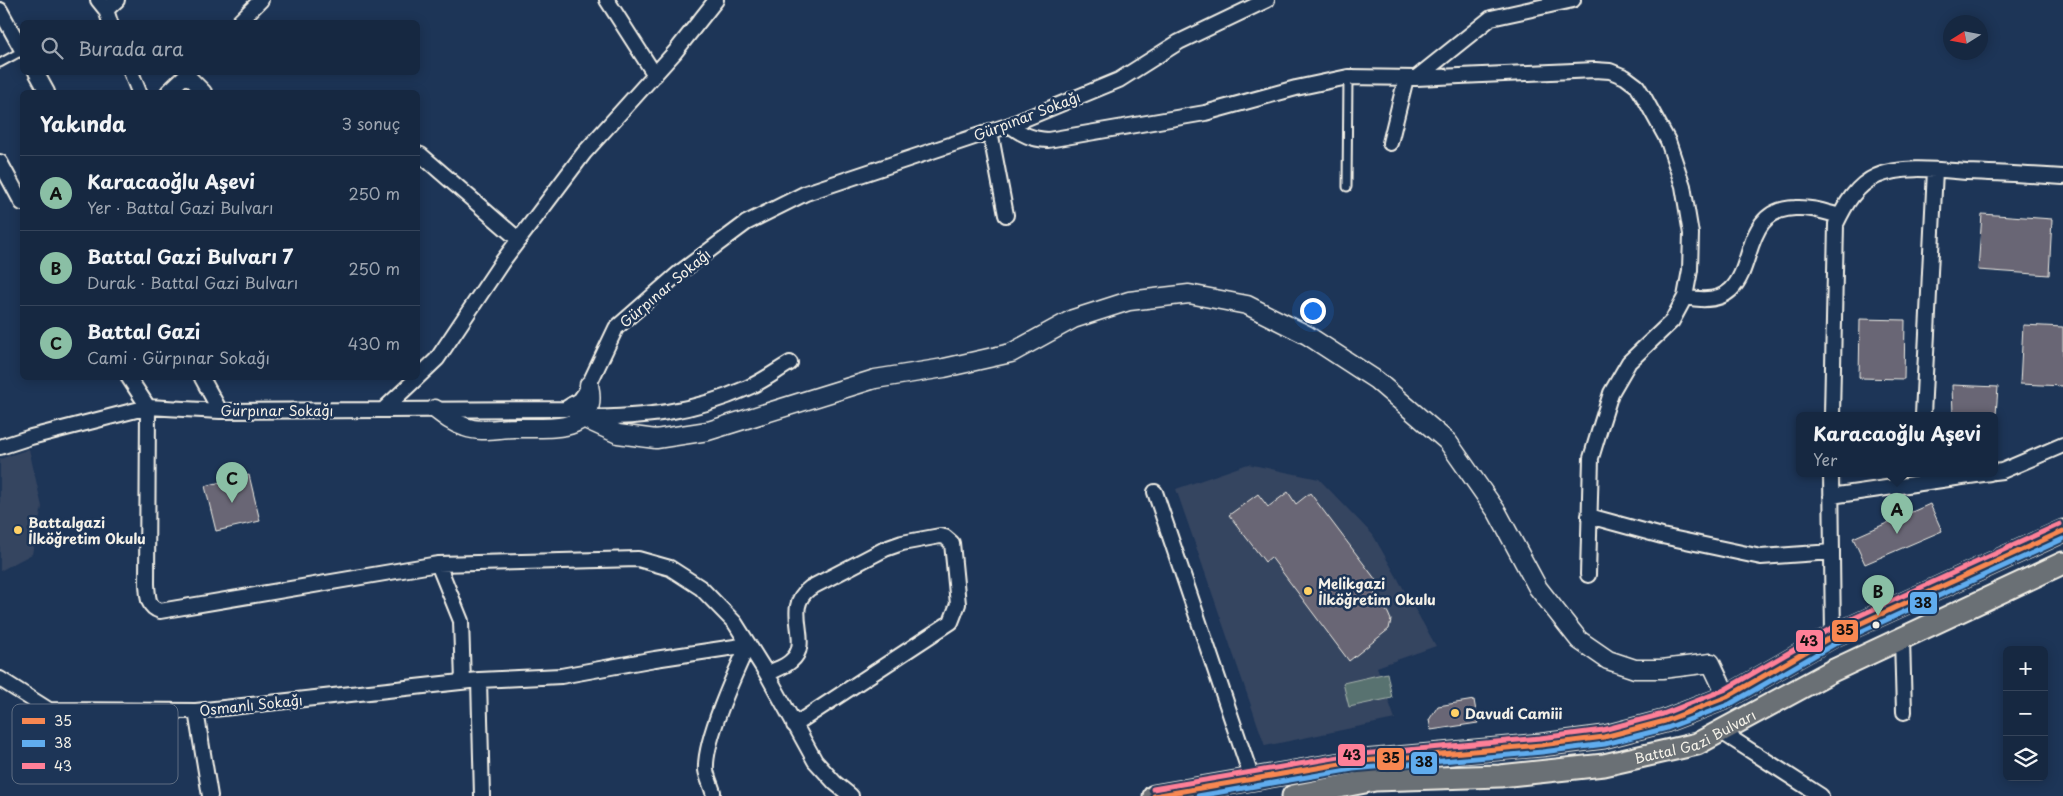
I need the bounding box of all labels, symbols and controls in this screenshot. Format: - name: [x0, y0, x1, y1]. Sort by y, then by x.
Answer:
- north arrow: [1943, 15, 1988, 60]
- search box: [20, 20, 420, 75]
- icon: search: [38, 34, 66, 62]
- text: Burada ara: [78, 34, 183, 62]
- street label: Gürpınar Sokağı: [971, 86, 1083, 146]
- text: Yakında: [40, 107, 126, 139]
- text: 3 sonuç: [341, 111, 400, 135]
- text: Karacaoğlu Aşevi: [87, 167, 255, 195]
- text: A: [50, 181, 62, 205]
- text: 250 m: [349, 181, 400, 205]
- text: Yer · Battal Gazi Bulvarı: [87, 195, 274, 219]
- text: Battal Gazi Bulvarı 7: [87, 242, 293, 270]
- street label: Gürpınar Sokağı: [615, 244, 715, 332]
- text: B: [51, 256, 61, 280]
- text: 250 m: [349, 256, 400, 280]
- text: Durak · Battal Gazi Bulvarı: [87, 270, 298, 294]
- your location: [1300, 298, 1326, 324]
- text: Battal Gazi: [87, 317, 200, 345]
- text: C: [50, 331, 62, 355]
- text: 430 m: [348, 331, 400, 355]
- text: Cami · Gürpınar Sokağı: [87, 345, 270, 369]
- street label: Gürpınar Sokağı: [221, 400, 333, 421]
- popup: [1796, 412, 1998, 477]
- text: Karacaoğlu Aşevi: [1813, 419, 1981, 447]
- text: Yer: [1813, 447, 1837, 471]
- pin: C: [216, 462, 248, 503]
- pin: A: [1881, 493, 1913, 534]
- place label: Battalgazi İlköğretim Okulu: [28, 512, 146, 549]
- marker: Battalgazi İlköğretim Okulu: [12, 524, 24, 536]
- place label: Melikgazi İlköğretim Okulu: [1318, 573, 1436, 610]
- pin: B: [1862, 575, 1894, 616]
- marker: Melikgazi İlköğretim Okulu: [1302, 585, 1314, 597]
- line badge: 38: [1909, 591, 1938, 615]
- text: 38: [1914, 592, 1932, 613]
- line badge: 35: [1831, 619, 1859, 643]
- text: 35: [1836, 619, 1854, 640]
- unlabelled marker: [1871, 620, 1881, 630]
- line badge: 43: [1795, 629, 1824, 653]
- text: 43: [1800, 630, 1818, 651]
- map controls: [2003, 646, 2048, 781]
- button: +: [2003, 646, 2048, 691]
- street label: Osmanlı Sokağı: [198, 689, 304, 721]
- button: −: [2003, 691, 2048, 736]
- place label: Davudi Camiii: [1465, 703, 1562, 724]
- legend: [12, 704, 178, 784]
- street label: Battal Gazi Bulvarı: [1632, 704, 1759, 768]
- marker: Davudi Camiii: [1449, 707, 1461, 719]
- text: 35: [54, 710, 72, 731]
- text: 38: [54, 732, 72, 753]
- button: layers: [2003, 736, 2048, 781]
- line badge: 43: [1337, 743, 1366, 767]
- text: 43: [1343, 744, 1361, 765]
- line badge: 35: [1376, 747, 1405, 771]
- text: 35: [1382, 747, 1400, 768]
- line badge: 38: [1410, 751, 1438, 775]
- text: 38: [1415, 751, 1433, 772]
- text: 43: [54, 755, 72, 776]

